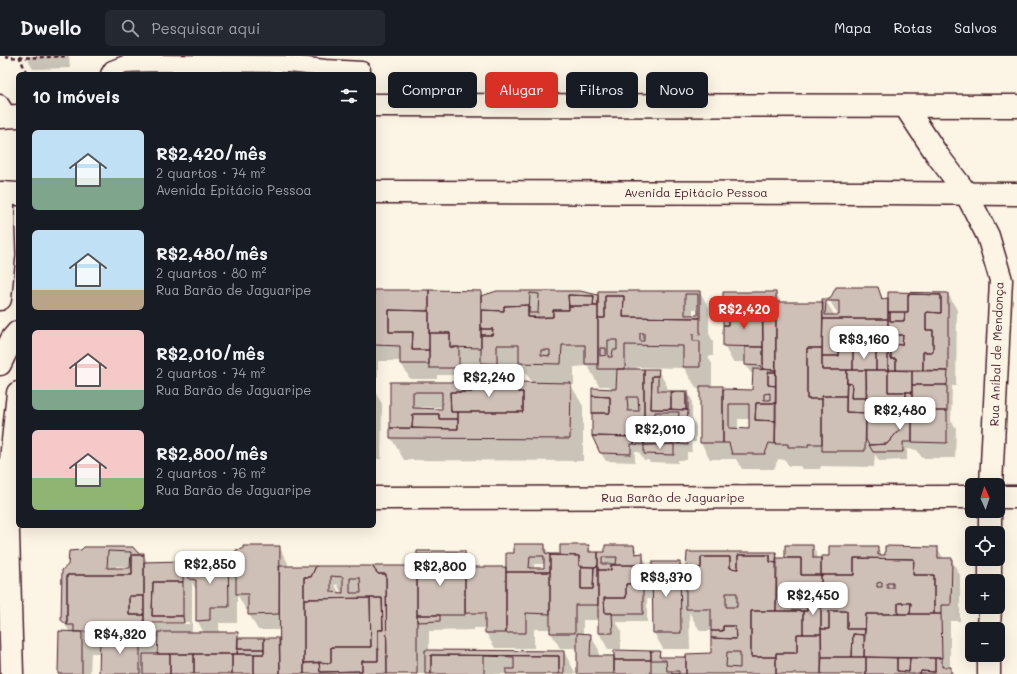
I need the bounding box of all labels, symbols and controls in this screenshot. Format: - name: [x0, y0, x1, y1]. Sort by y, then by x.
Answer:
- search box: [105, 10, 385, 46]
- text: Dwello: [20, 15, 81, 40]
- icon: search: [119, 17, 141, 39]
- text: Pesquisar aqui: [151, 18, 260, 38]
- text: Mapa: [834, 18, 871, 37]
- text: Rotas: [893, 18, 932, 37]
- text: Salvos: [954, 18, 997, 37]
- chip: Comprar: [388, 72, 477, 108]
- chip: Alugar: [485, 72, 558, 108]
- chip: Filtros: [566, 72, 638, 108]
- chip: Novo: [646, 72, 708, 108]
- text: 10 imóveis: [32, 85, 120, 107]
- icon: filters: [338, 85, 360, 107]
- text: R$2,420/mês: [156, 142, 267, 164]
- icon: home: [64, 146, 112, 194]
- text: 2 quartos · 74 m²: [156, 164, 266, 181]
- text: Avenida Epitácio Pessoa: [156, 181, 312, 198]
- street label: Avenida Epitácio Pessoa: [624, 184, 768, 200]
- text: R$2,480/mês: [156, 242, 268, 264]
- icon: home: [64, 246, 112, 294]
- text: 2 quartos · 80 m²: [156, 264, 267, 281]
- text: Rua Barão de Jaguaripe: [156, 281, 311, 298]
- street label: Rua Aníbal de Mendonça: [985, 281, 1007, 427]
- pin: R$2,420: [707, 296, 781, 330]
- text: R$2,420: [718, 300, 770, 317]
- pin: R$3,160: [827, 326, 901, 360]
- text: R$3,160: [839, 330, 889, 347]
- text: R$2,010/mês: [156, 342, 265, 364]
- icon: home: [64, 346, 112, 394]
- text: 2 quartos · 74 m²: [156, 364, 266, 381]
- pin: R$2,240: [452, 364, 526, 398]
- text: R$2,240: [463, 368, 515, 385]
- text: Rua Barão de Jaguaripe: [156, 381, 311, 398]
- pin: R$2,480: [863, 397, 937, 431]
- text: R$2,480: [874, 401, 926, 418]
- pin: R$2,010: [623, 416, 697, 450]
- text: R$2,010: [635, 420, 685, 437]
- text: R$2,800/mês: [156, 442, 268, 464]
- icon: home: [64, 446, 112, 494]
- text: 2 quartos · 76 m²: [156, 464, 266, 481]
- north arrow: [965, 478, 1005, 518]
- map controls: [965, 478, 1005, 662]
- text: Rua Barão de Jaguaripe: [156, 481, 311, 498]
- street label: Rua Barão de Jaguaripe: [601, 489, 745, 505]
- button: locate: [965, 526, 1005, 566]
- pin: R$2,850: [173, 551, 247, 585]
- pin: R$2,800: [403, 553, 477, 587]
- text: R$2,850: [184, 555, 236, 572]
- text: R$2,800: [413, 557, 467, 574]
- pin: R$3,370: [629, 564, 703, 598]
- text: R$3,370: [640, 568, 692, 585]
- button: +: [965, 574, 1005, 614]
- pin: R$2,450: [776, 582, 850, 616]
- text: R$2,450: [787, 586, 839, 603]
- pin: R$4,320: [83, 621, 157, 655]
- button: −: [965, 622, 1005, 662]
- text: R$4,320: [94, 625, 146, 642]

